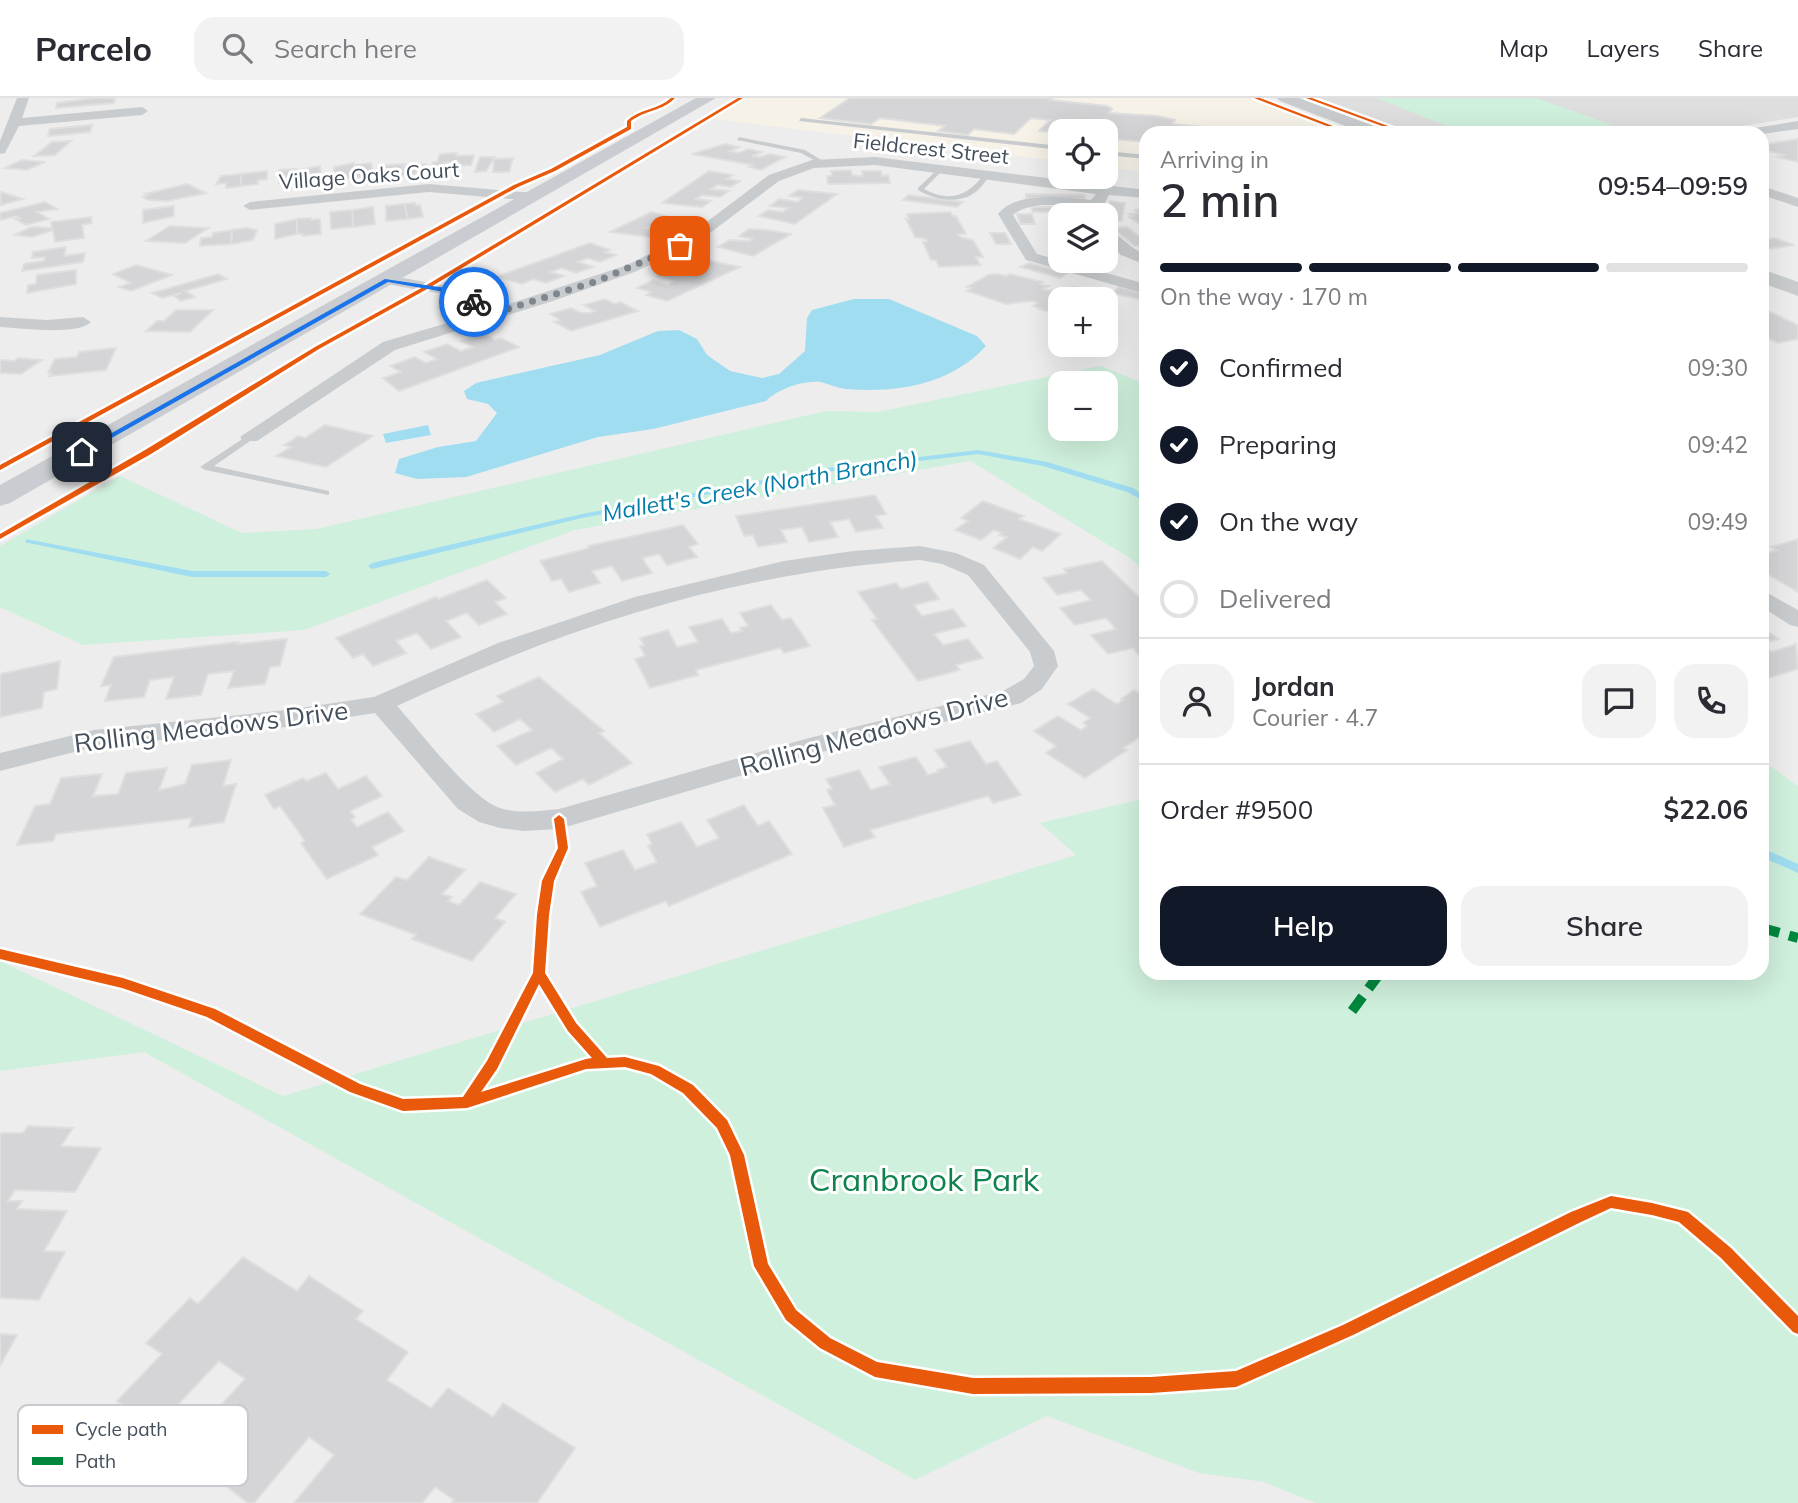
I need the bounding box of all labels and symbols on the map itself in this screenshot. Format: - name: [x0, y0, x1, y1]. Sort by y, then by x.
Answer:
- street label: Fieldcrest Street: [852, 127, 1010, 169]
- street label: Village Oaks Court: [278, 156, 460, 194]
- pin: [650, 216, 710, 276]
- courier: [439, 267, 509, 337]
- pin: [52, 422, 112, 482]
- water label: Mallett's Creek (North Branch): [600, 443, 920, 528]
- street label: Rolling Meadows Drive: [736, 680, 1011, 783]
- street label: Rolling Meadows Drive: [72, 693, 350, 760]
- park label: Cranbrook Park: [809, 1159, 1040, 1199]
- legend: [18, 1405, 248, 1486]
- text: Cycle path: [75, 1417, 167, 1441]
- text: Path: [75, 1449, 116, 1473]

